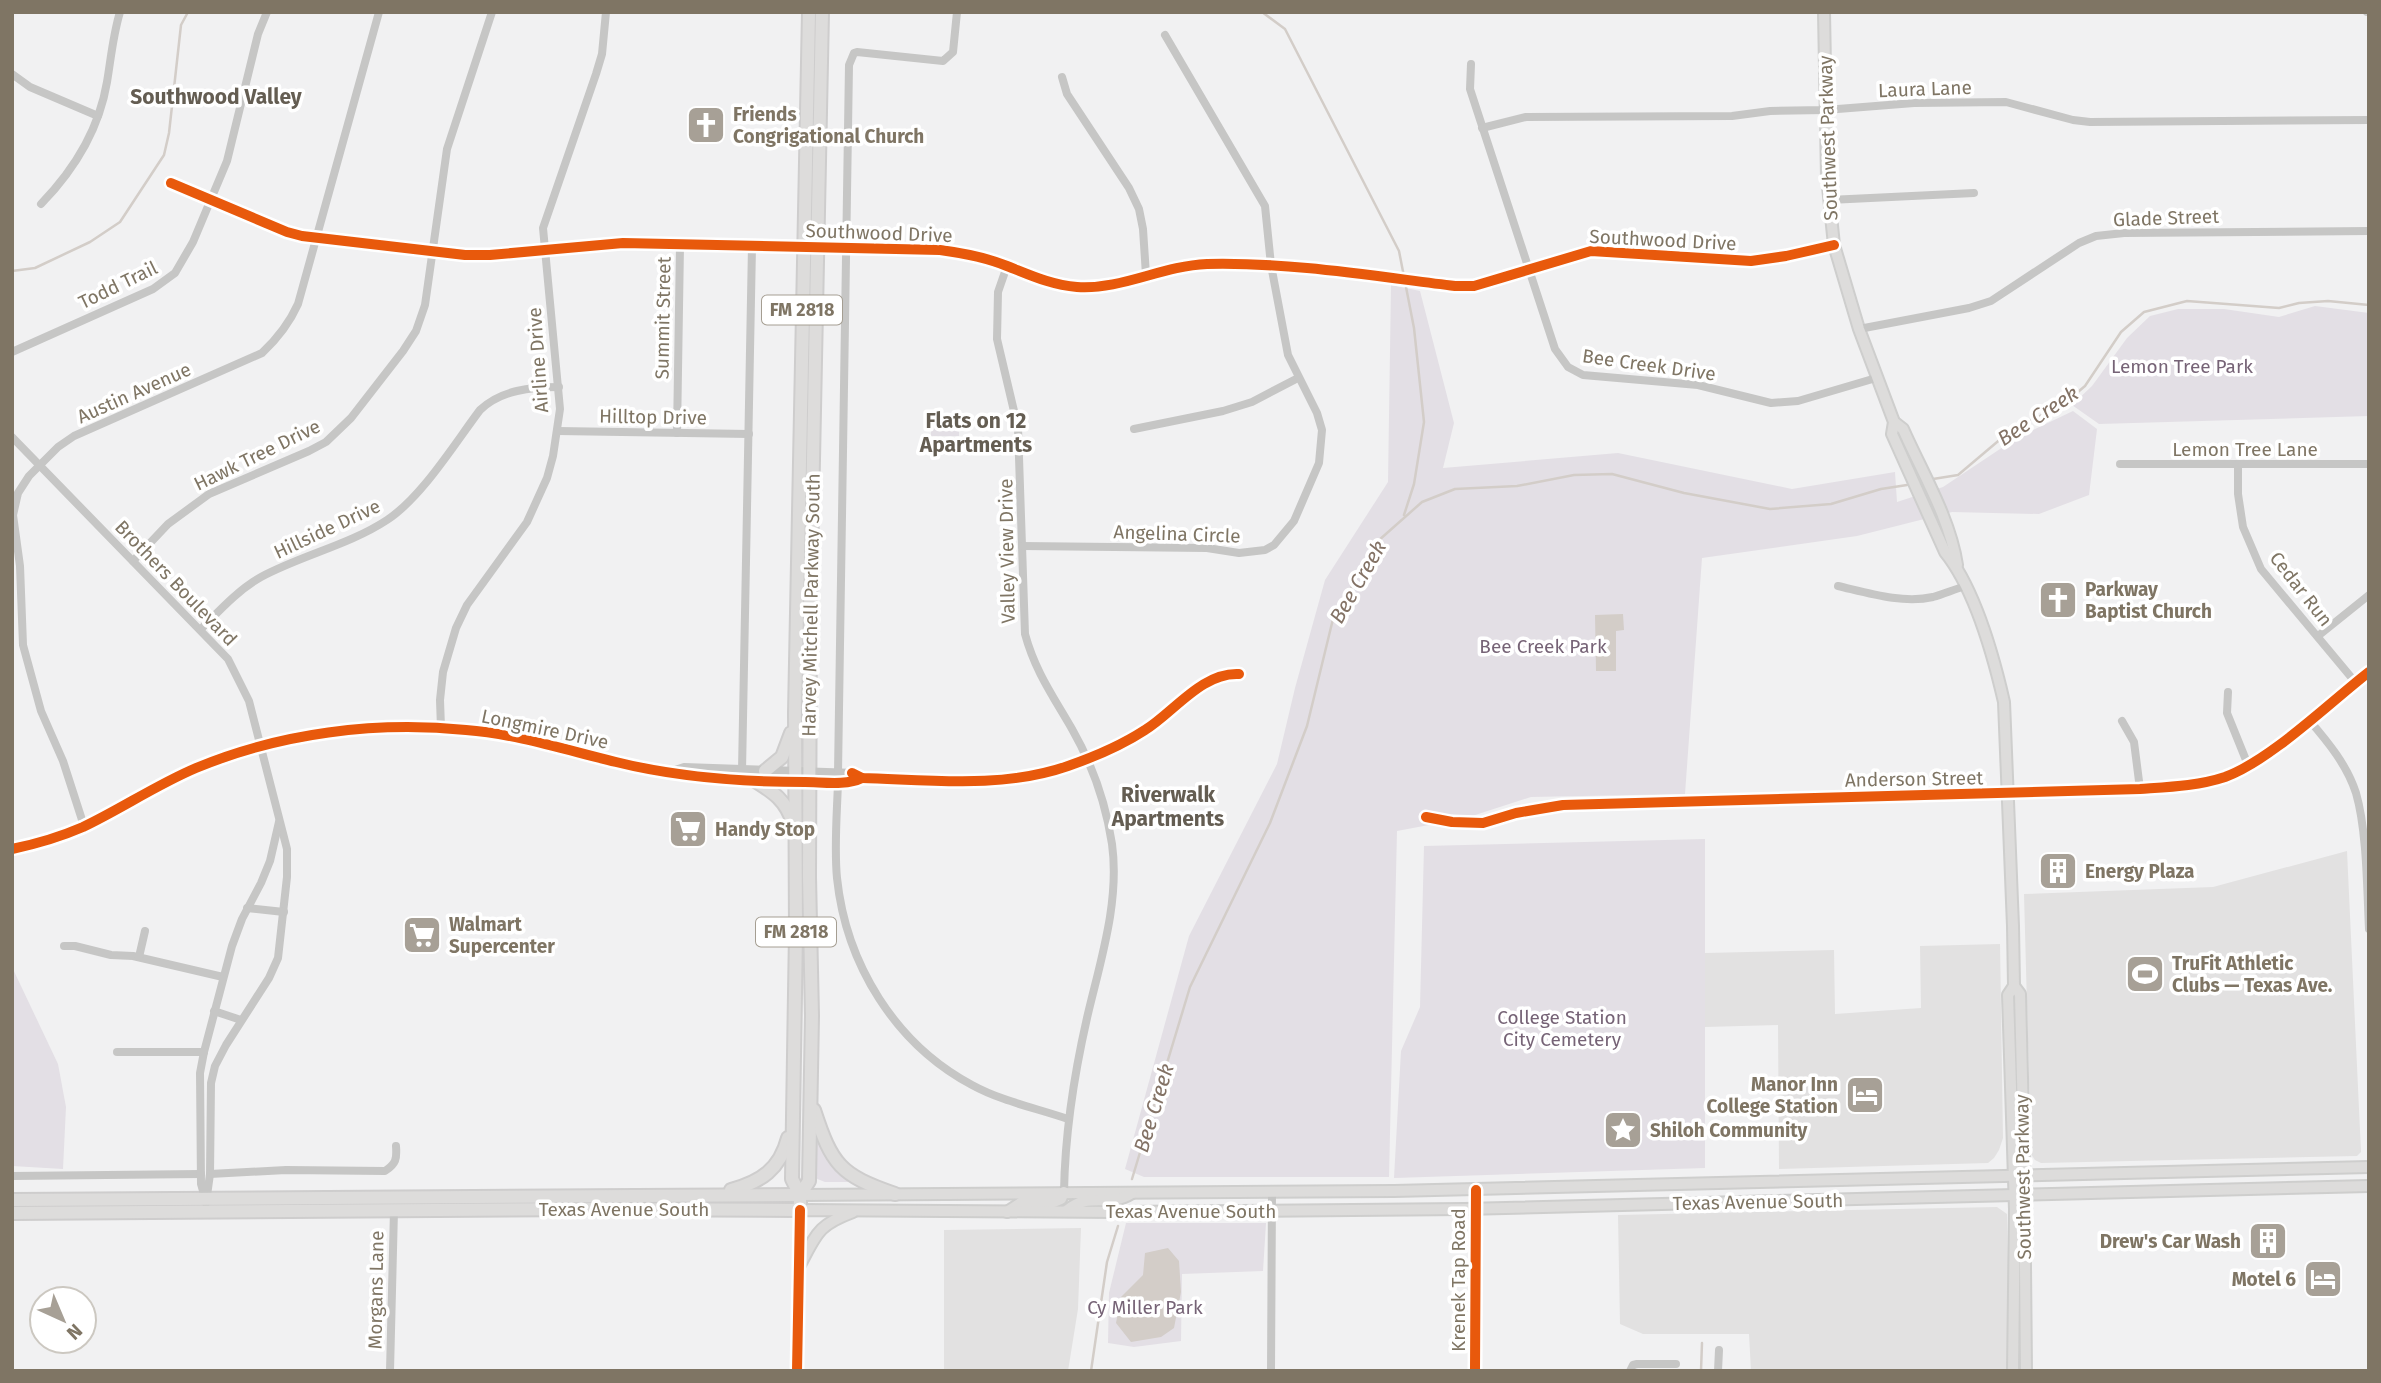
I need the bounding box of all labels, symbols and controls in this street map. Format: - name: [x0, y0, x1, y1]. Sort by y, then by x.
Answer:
- street label: Southwest Parkway: [1814, 54, 1842, 221]
- street label: Laura Lane: [1878, 76, 1972, 102]
- district label: Southwood Valley: [130, 84, 302, 110]
- place label: Friends Congrigational Church: [733, 103, 924, 148]
- church icon: Friends Congrigational Church: [685, 104, 727, 146]
- street label: Glade Street: [2113, 205, 2220, 231]
- street label: Southwood Drive: [805, 219, 953, 247]
- street label: Southwood Drive: [1589, 225, 1737, 255]
- street label: Todd Trail: [75, 256, 162, 314]
- street label: Summit Street: [650, 256, 676, 380]
- road number: FM 2818: [762, 296, 842, 324]
- street label: Airline Drive: [523, 307, 553, 413]
- street label: Bee Creek Drive: [1581, 344, 1717, 386]
- park label: Lemon Tree Park: [2111, 355, 2253, 378]
- street label: Austin Avenue: [73, 358, 195, 428]
- water label: Bee Creek: [1993, 380, 2083, 452]
- street label: Hilltop Drive: [599, 405, 707, 429]
- district label: Flats on 12 Apartments: [919, 408, 1032, 458]
- street label: Hawk Tree Drive: [190, 414, 324, 496]
- street label: Lemon Tree Lane: [2172, 438, 2318, 461]
- street label: Harvey Mitchell Parkway South: [797, 473, 825, 737]
- street label: Valley View Drive: [994, 478, 1020, 624]
- street label: Hillside Drive: [270, 494, 384, 564]
- street label: Brothers Boulevard: [110, 515, 242, 651]
- street label: Angelina Circle: [1113, 520, 1241, 548]
- water label: Bee Creek: [1324, 536, 1392, 628]
- street label: Cedar Run: [2265, 547, 2337, 631]
- place label: Parkway Baptist Church: [2085, 578, 2212, 623]
- church icon: Parkway Baptist Church: [2037, 579, 2079, 621]
- park label: Bee Creek Park: [1479, 635, 1607, 658]
- street label: Longmire Drive: [479, 704, 611, 754]
- street label: Anderson Street: [1845, 766, 1984, 792]
- district label: Riverwalk Apartments: [1111, 782, 1224, 832]
- supermarket icon: Handy Stop: [667, 808, 709, 850]
- place label: Handy Stop: [715, 818, 815, 841]
- building icon: Energy Plaza: [2037, 850, 2079, 892]
- place label: Energy Plaza: [2085, 860, 2194, 883]
- place label: Walmart Supercenter: [449, 913, 555, 958]
- supermarket icon: Walmart Supercenter: [401, 914, 443, 956]
- road number: FM 2818: [756, 917, 836, 946]
- place label: TruFit Athletic Clubs — Texas Ave.: [2172, 952, 2332, 997]
- sports icon: TruFit Athletic Clubs — Texas Ave.: [2124, 953, 2166, 995]
- park label: College Station City Cemetery: [1497, 1006, 1627, 1051]
- water label: Bee Creek: [1128, 1060, 1180, 1156]
- place label: Manor Inn College Station: [1707, 1073, 1838, 1118]
- hotel icon: Manor Inn College Station: [1844, 1074, 1886, 1116]
- street label: Southwest Parkway: [2010, 1093, 2036, 1260]
- place icon: Shiloh Community: [1602, 1109, 1644, 1151]
- place label: Shiloh Community: [1650, 1119, 1807, 1142]
- street label: Texas Avenue South: [1673, 1189, 1843, 1215]
- street label: Texas Avenue South: [539, 1198, 709, 1221]
- street label: Texas Avenue South: [1106, 1200, 1276, 1223]
- street label: Krenek Tap Road: [1447, 1208, 1470, 1352]
- building icon: Drew's Car Wash: [2247, 1220, 2289, 1262]
- street label: Morgans Lane: [363, 1230, 389, 1350]
- place label: Drew's Car Wash: [2100, 1230, 2241, 1253]
- hotel icon: Motel 6: [2302, 1258, 2344, 1300]
- place label: Motel 6: [2232, 1268, 2296, 1291]
- north arrow: [28, 1285, 98, 1355]
- park label: Cy Miller Park: [1087, 1296, 1203, 1319]
- text: N: [62, 1319, 87, 1345]

